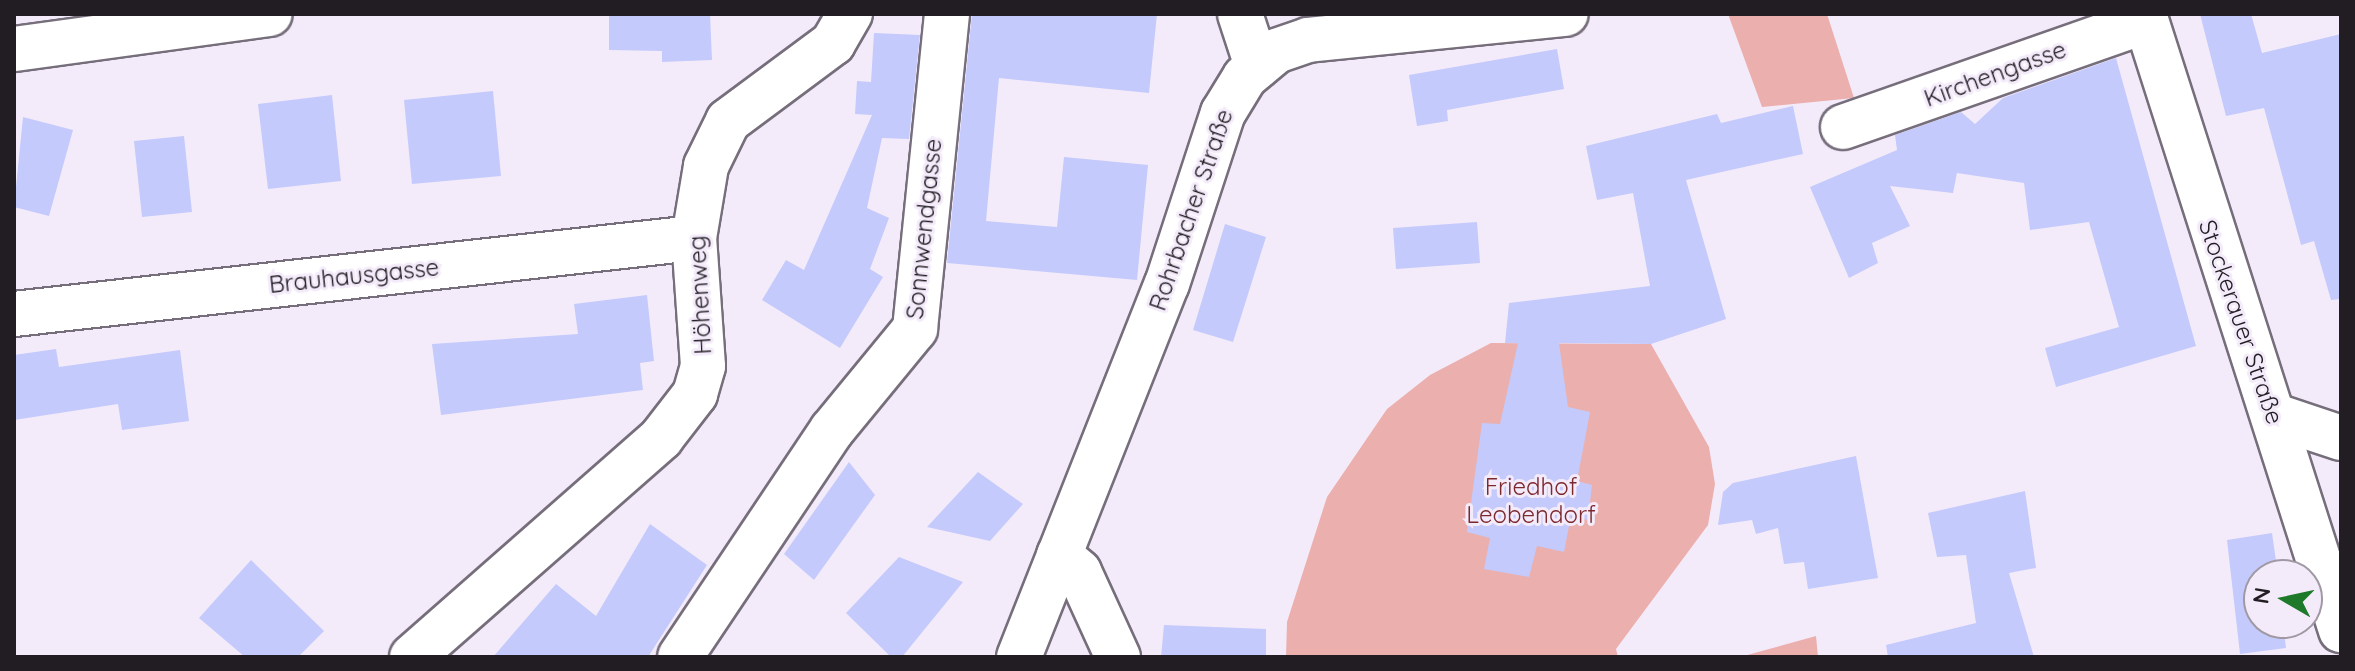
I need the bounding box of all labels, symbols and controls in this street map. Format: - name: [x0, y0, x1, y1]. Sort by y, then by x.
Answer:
- street label: Kirchengasse: [1920, 35, 2070, 113]
- street label: Rohrbacher Straße: [1143, 106, 1239, 314]
- street label: Sonnwendgasse: [900, 137, 948, 321]
- street label: Stockerauer Straße: [2193, 216, 2289, 428]
- street label: Höhenweg: [682, 235, 718, 355]
- street label: Brauhausgasse: [268, 253, 440, 299]
- park label: Friedhof Leobendorf: [1466, 473, 1596, 529]
- north arrow: [2243, 559, 2323, 639]
- text: N: [2246, 585, 2276, 606]

